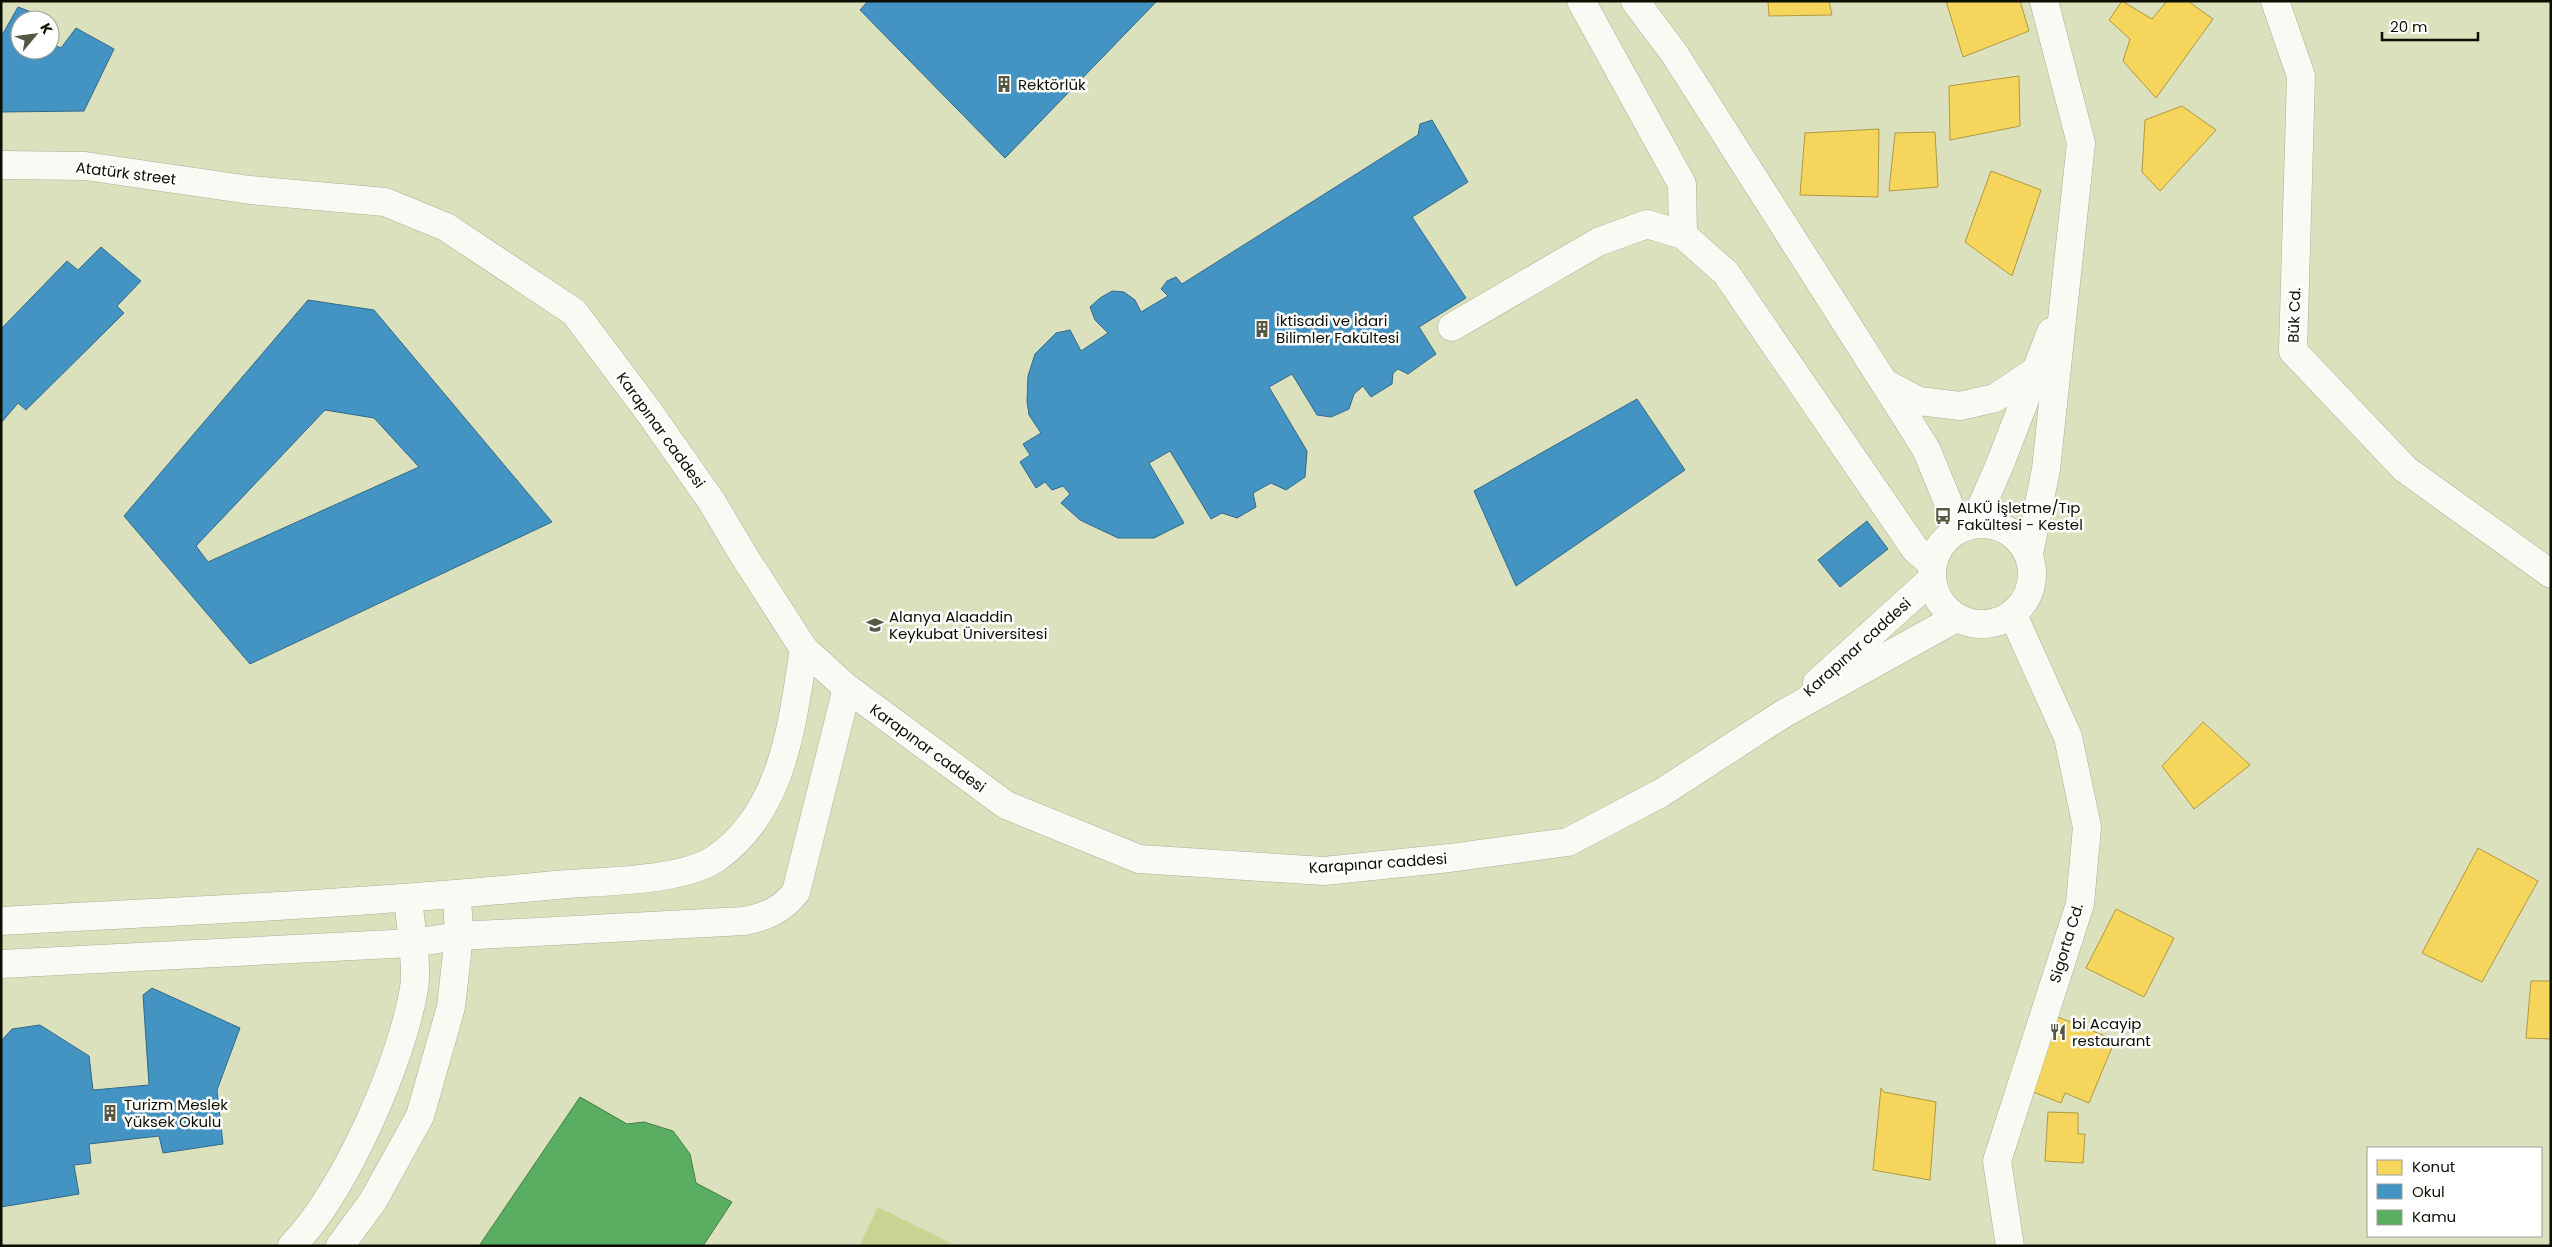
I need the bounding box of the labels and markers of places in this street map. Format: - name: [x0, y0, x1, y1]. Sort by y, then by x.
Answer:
- building icon: Rektörlük: [994, 74, 1014, 94]
- place label: Rektörlük: [1018, 74, 1086, 95]
- place label: İktisadi ve İdari Bilimler Fakültesi: [1276, 310, 1399, 348]
- building icon: İktisadi ve İdari Bilimler Fakültesi: [1252, 319, 1272, 339]
- place label: ALKÜ İşletme/Tıp Fakültesi - Kestel: [1957, 497, 2083, 535]
- bus stop icon: ALKÜ İşletme/Tıp Fakültesi - Kestel: [1933, 506, 1953, 526]
- place label: Alanya Alaaddin Keykubat Üniversitesi: [889, 606, 1047, 644]
- school or university icon: Alanya Alaaddin Keykubat Üniversitesi: [865, 615, 885, 635]
- place label: bi Acayip restaurant: [2072, 1013, 2151, 1051]
- restaurant icon: bi Acayip restaurant: [2048, 1022, 2068, 1042]
- place label: Turizm Meslek Yüksek Okulu: [124, 1094, 228, 1132]
- building icon: Turizm Meslek Yüksek Okulu: [100, 1103, 120, 1123]

